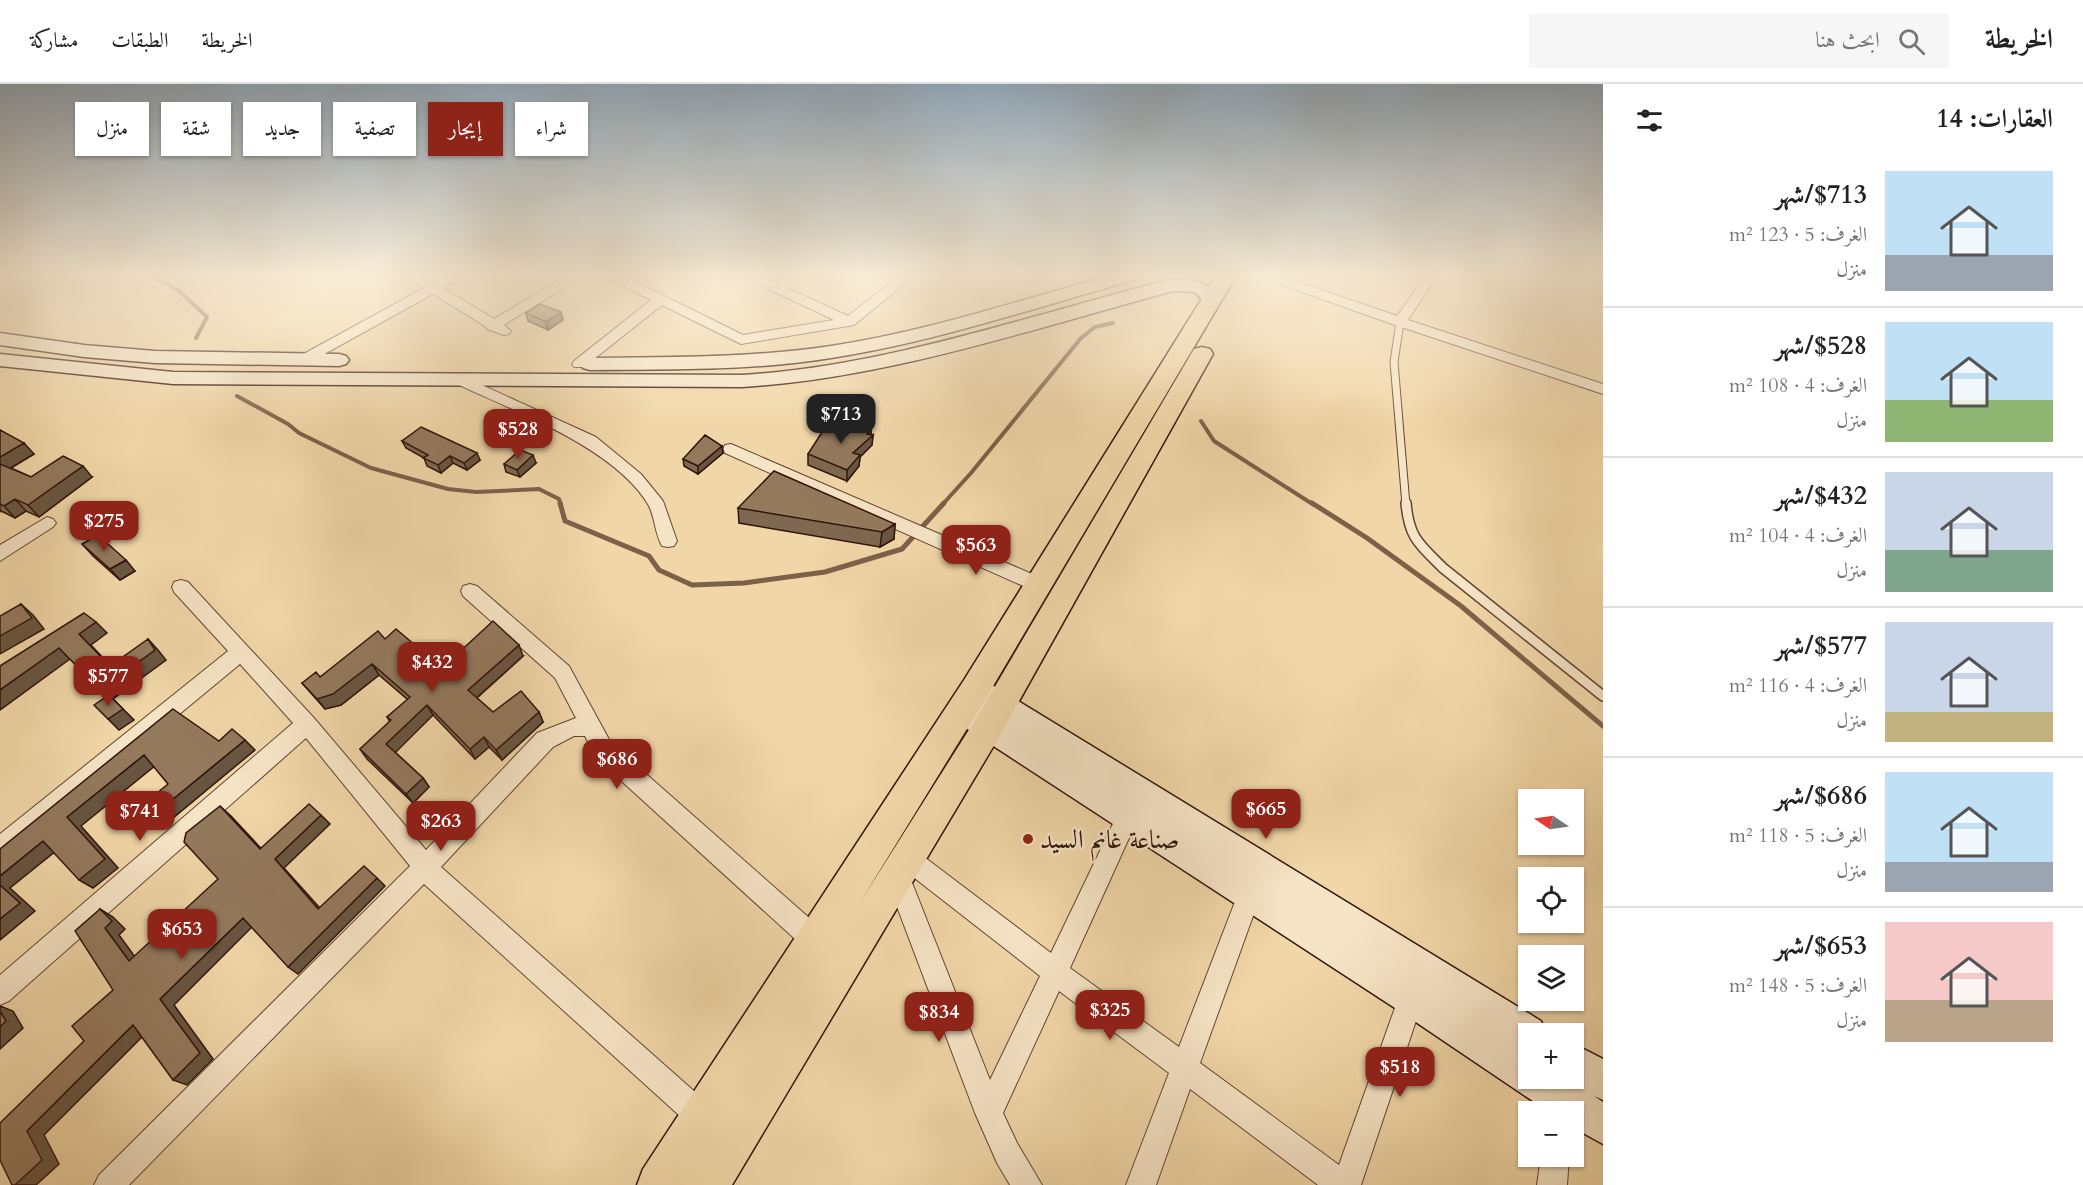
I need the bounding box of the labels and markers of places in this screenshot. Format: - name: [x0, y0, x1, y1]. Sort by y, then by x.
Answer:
- pin: $713: [805, 394, 877, 445]
- pin: $528: [482, 409, 554, 460]
- pin: $275: [68, 501, 140, 552]
- pin: $563: [940, 525, 1012, 576]
- pin: $432: [396, 642, 468, 693]
- pin: $577: [72, 656, 144, 707]
- pin: $686: [581, 739, 653, 790]
- pin: $665: [1230, 789, 1302, 840]
- pin: $741: [104, 791, 176, 842]
- pin: $263: [405, 801, 477, 852]
- place label: صناعة غانم السيد: [1040, 822, 1180, 862]
- marker: صناعة غانم السيد: [1021, 832, 1035, 846]
- pin: $653: [146, 909, 218, 960]
- pin: $325: [1074, 990, 1146, 1041]
- pin: $834: [903, 992, 975, 1043]
- pin: $518: [1364, 1047, 1436, 1098]

